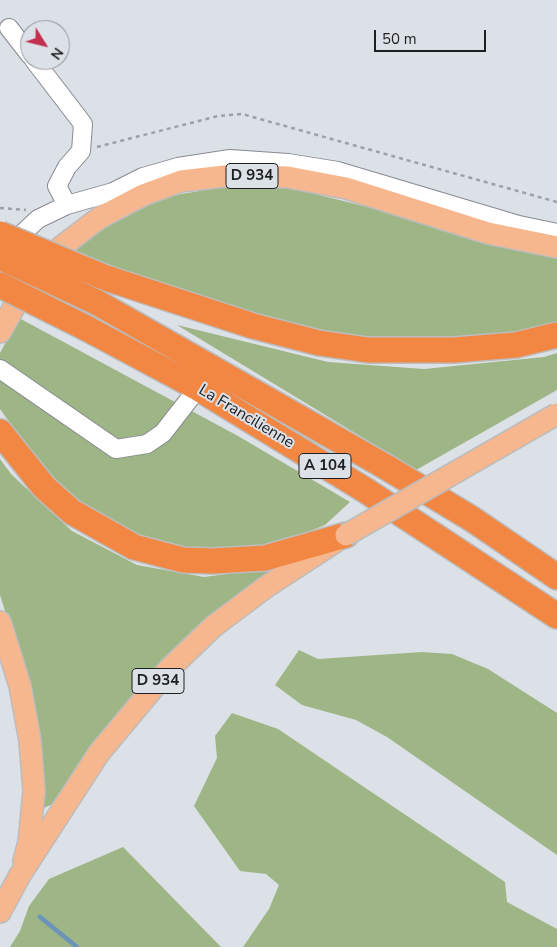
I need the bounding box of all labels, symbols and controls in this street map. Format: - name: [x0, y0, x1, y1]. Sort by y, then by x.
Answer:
- north arrow: [20, 20, 70, 70]
- scale bar: [377, 20, 490, 52]
- text: 50 m: [382, 29, 417, 49]
- text: N: [46, 44, 68, 63]
- road number: D 934: [226, 164, 278, 188]
- street label: La Francilienne: [195, 381, 297, 453]
- road number: A 104: [299, 454, 351, 478]
- road number: D 934: [132, 668, 184, 694]

